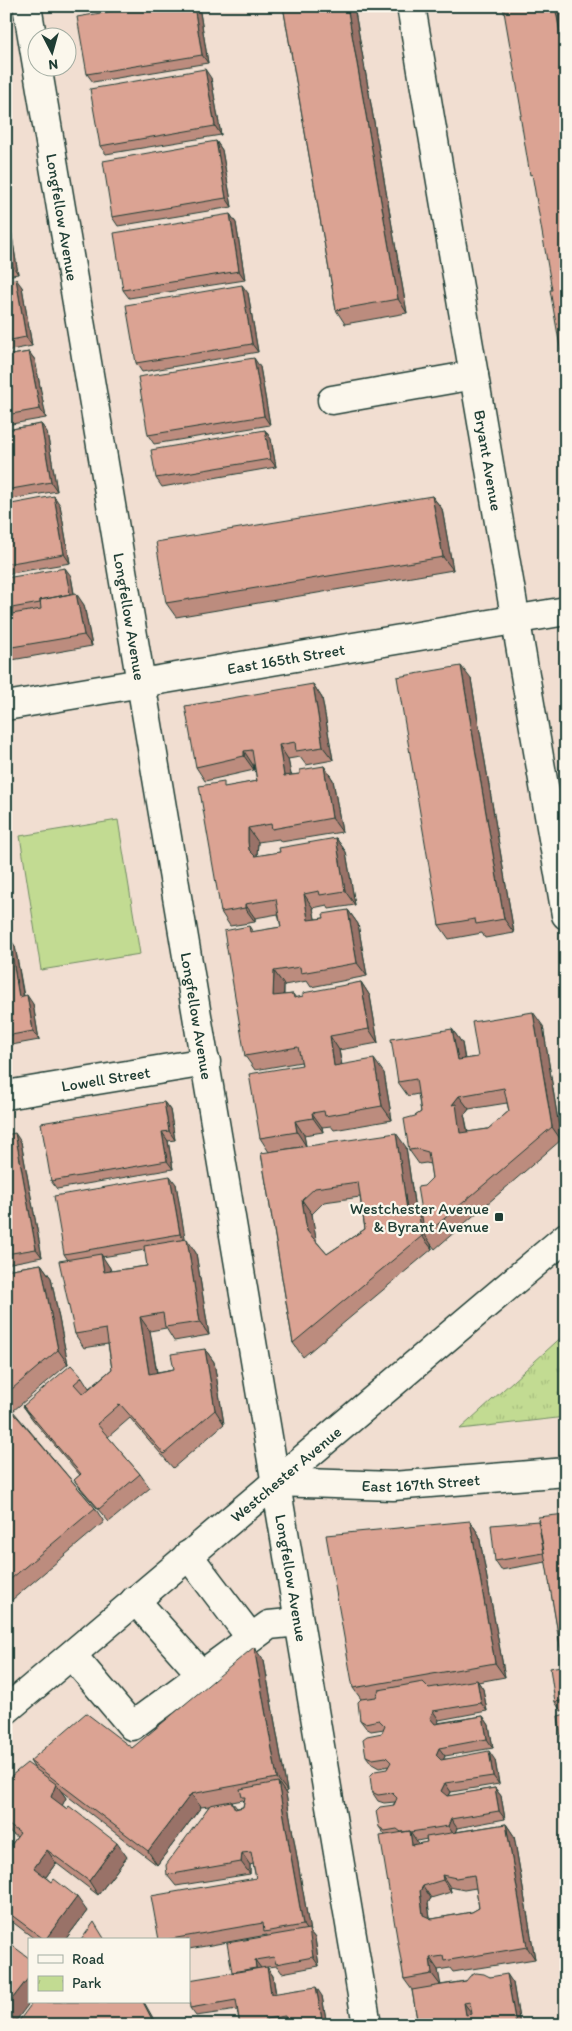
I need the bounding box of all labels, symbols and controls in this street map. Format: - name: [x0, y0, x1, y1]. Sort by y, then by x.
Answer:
- north arrow: [28, 28, 78, 78]
- text: N: [48, 55, 59, 73]
- street label: Longfellow Avenue: [42, 152, 83, 282]
- street label: Bryant Avenue: [471, 408, 506, 512]
- street label: Longfellow Avenue: [110, 551, 150, 682]
- street label: East 165th Street: [226, 639, 346, 678]
- street label: Longfellow Avenue: [177, 951, 217, 1081]
- street label: Lowell Street: [60, 1062, 152, 1095]
- place label: Westchester Avenue & Byrant Avenue: [350, 1199, 489, 1236]
- marker: Westchester Avenue & Byrant Avenue: [493, 1211, 505, 1223]
- street label: Westchester Avenue: [226, 1421, 345, 1526]
- street label: East 167th Street: [361, 1469, 481, 1496]
- street label: Longfellow Avenue: [272, 1513, 312, 1643]
- legend: [28, 1938, 190, 2004]
- text: Road: [72, 1950, 105, 1968]
- text: Park: [72, 1974, 102, 1992]

